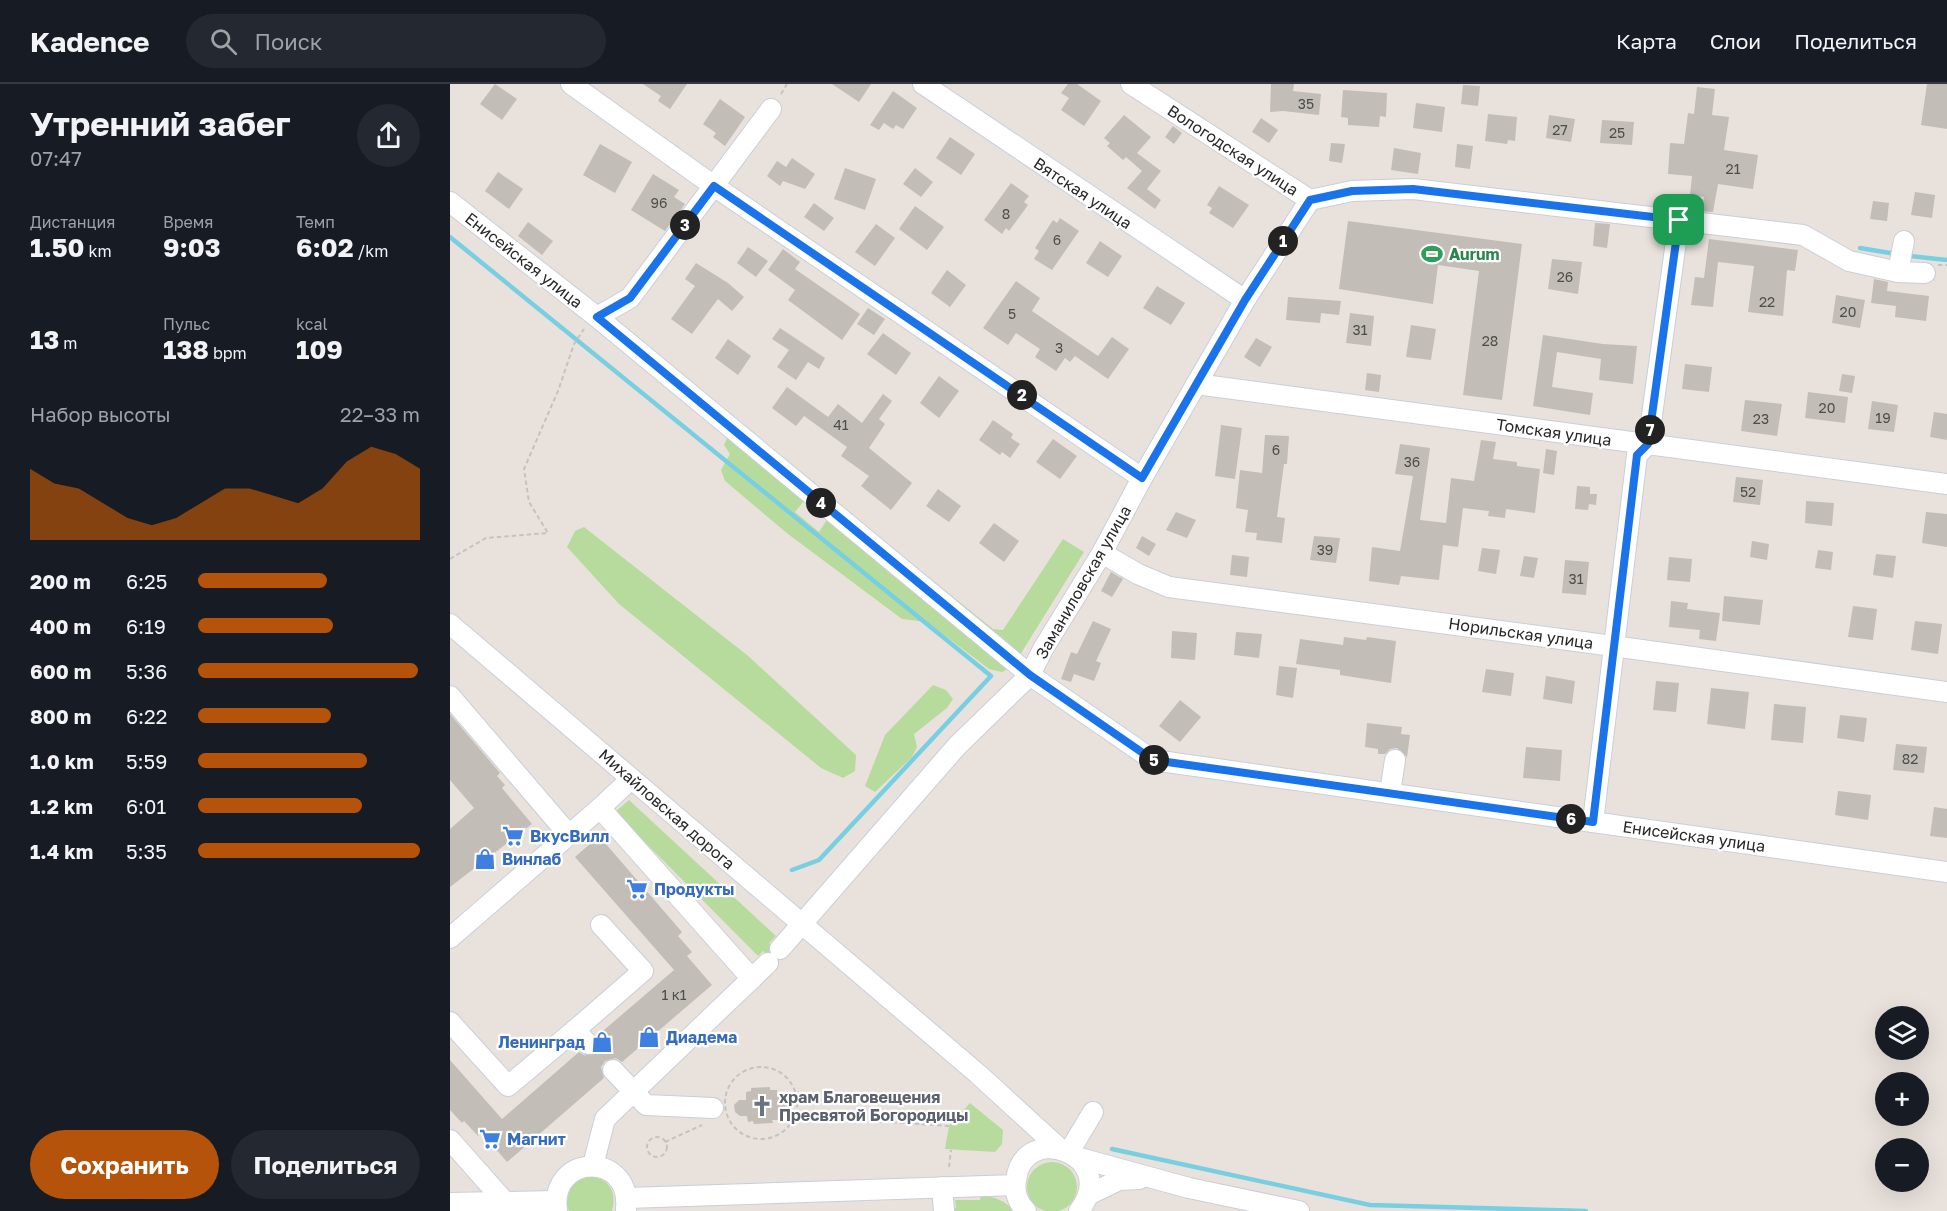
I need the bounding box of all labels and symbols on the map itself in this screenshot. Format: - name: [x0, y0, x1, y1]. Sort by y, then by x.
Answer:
- house number: 35: [1298, 95, 1314, 112]
- street label: Вологодская улица: [1164, 100, 1302, 200]
- house number: 27: [1552, 121, 1568, 138]
- house number: 25: [1609, 124, 1625, 141]
- street label: Вятская улица: [1030, 153, 1136, 233]
- house number: 21: [1726, 160, 1741, 177]
- house number: 96: [651, 194, 667, 211]
- pin: [1653, 194, 1704, 245]
- house number: 8: [1002, 205, 1010, 222]
- street label: Енисейская улица: [461, 208, 587, 312]
- pin: 3: [670, 210, 700, 240]
- pin: 1: [1268, 226, 1298, 256]
- house number: 6: [1053, 231, 1061, 248]
- sports icon: Aurum: [1420, 242, 1444, 266]
- place label: Aurum: [1449, 244, 1499, 264]
- house number: 26: [1557, 268, 1573, 285]
- house number: 22: [1759, 293, 1775, 310]
- house number: 20: [1840, 303, 1856, 320]
- house number: 5: [1008, 305, 1016, 322]
- house number: 31: [1353, 321, 1368, 338]
- house number: 28: [1482, 332, 1498, 349]
- house number: 3: [1055, 339, 1063, 356]
- pin: 2: [1007, 380, 1037, 410]
- house number: 20: [1819, 399, 1835, 416]
- house number: 19: [1875, 409, 1891, 426]
- house number: 23: [1753, 410, 1769, 427]
- street label: Томская улица: [1495, 414, 1613, 450]
- pin: 7: [1635, 415, 1665, 445]
- house number: 41: [833, 416, 849, 433]
- house number: 6: [1272, 441, 1280, 458]
- house number: 36: [1404, 453, 1420, 470]
- house number: 52: [1740, 483, 1756, 500]
- pin: 4: [806, 488, 836, 518]
- street label: Заманиловская улица: [1031, 502, 1135, 662]
- house number: 39: [1317, 541, 1333, 558]
- house number: 31: [1569, 570, 1584, 587]
- street label: Норильская улица: [1447, 613, 1595, 653]
- street label: Михайловская дорога: [595, 744, 739, 874]
- pin: 5: [1139, 745, 1169, 775]
- house number: 82: [1902, 750, 1918, 767]
- pin: 6: [1556, 804, 1586, 834]
- street label: Енисейская улица: [1621, 816, 1767, 856]
- supermarket icon: ВкусВилл: [501, 824, 525, 848]
- place label: ВкусВилл: [530, 826, 609, 846]
- shop icon: Винлаб: [473, 847, 497, 871]
- place label: Винлаб: [502, 849, 562, 869]
- supermarket icon: Продукты: [625, 877, 649, 901]
- place label: Продукты: [654, 879, 734, 899]
- house number: 1 к1: [661, 986, 687, 1003]
- shop icon: Диадема: [637, 1025, 661, 1049]
- place label: Диадема: [666, 1027, 737, 1047]
- shop icon: Ленинград: [590, 1030, 614, 1054]
- place label: Ленинград: [498, 1032, 585, 1052]
- place label: храм Благовещения Пресвятой Богородицы: [779, 1087, 968, 1125]
- church icon: храм Благовещения Пресвятой Богородицы: [750, 1094, 774, 1118]
- supermarket icon: Магнит: [478, 1127, 502, 1151]
- place label: Магнит: [507, 1129, 566, 1149]

